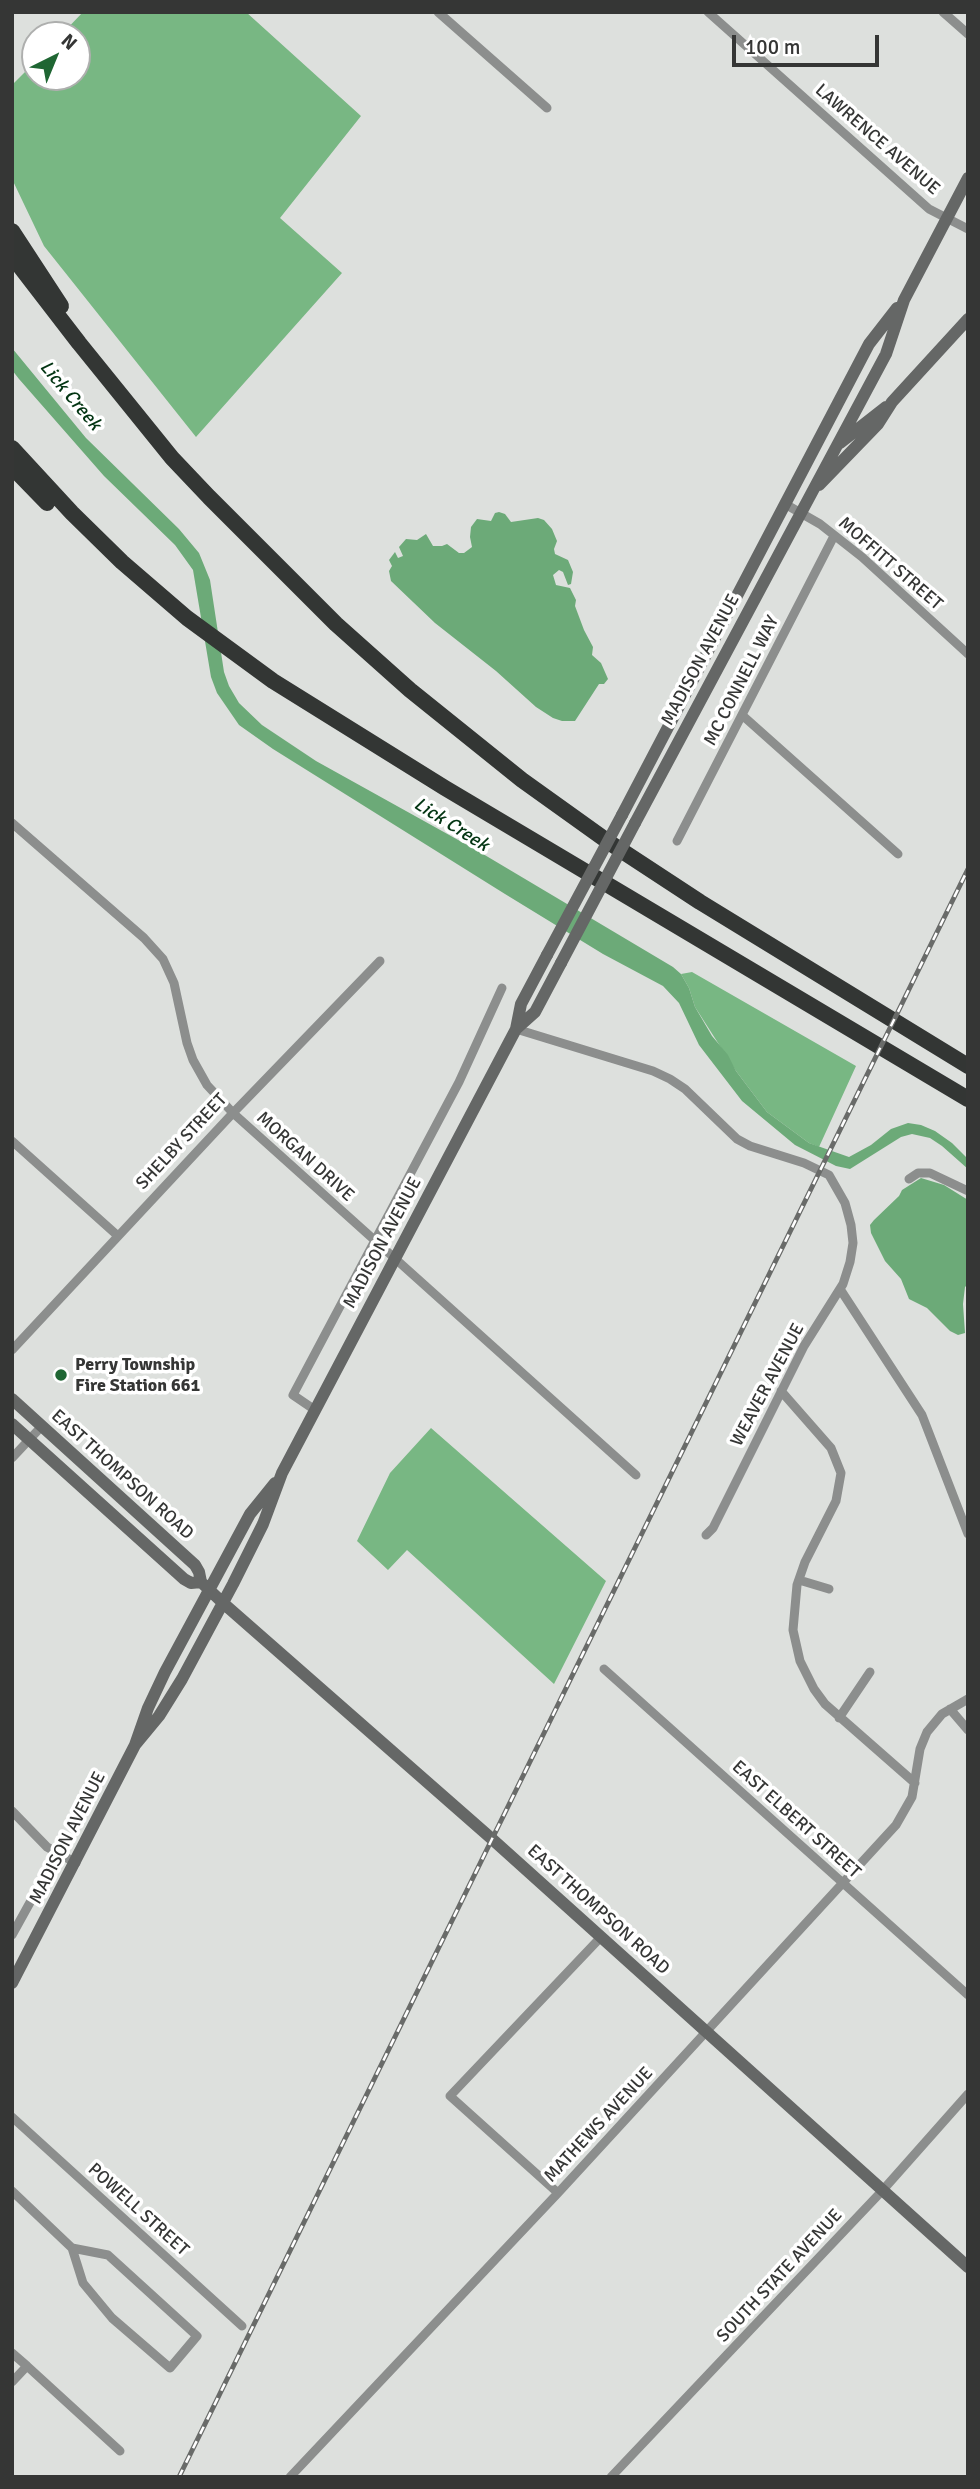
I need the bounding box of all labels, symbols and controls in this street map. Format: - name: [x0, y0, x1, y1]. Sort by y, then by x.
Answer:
- north arrow: [21, 21, 91, 91]
- scale bar: [735, 21, 882, 65]
- text: N: [56, 29, 82, 55]
- text: 100 m: [745, 34, 800, 60]
- street label: LAWRENCE AVENUE: [810, 80, 944, 200]
- water label: Lick Creek: [34, 356, 106, 436]
- street label: MOFFITT STREET: [833, 513, 947, 615]
- street label: MADISON AVENUE: [657, 591, 745, 729]
- street label: MC CONNELL WAY: [700, 612, 784, 750]
- water label: Lick Creek: [409, 793, 493, 857]
- street label: SHELBY STREET: [132, 1089, 232, 1195]
- street label: MORGAN DRIVE: [252, 1107, 358, 1207]
- street label: MADISON AVENUE: [339, 1174, 427, 1312]
- street label: WEAVER AVENUE: [727, 1320, 809, 1450]
- place label: Perry Township Fire Station 661: [75, 1354, 200, 1396]
- marker: Perry Township Fire Station 661: [53, 1367, 69, 1383]
- street label: EAST THOMPSON ROAD: [46, 1405, 198, 1545]
- street label: EAST ELBERT STREET: [727, 1756, 865, 1884]
- street label: MADISON AVENUE: [25, 1768, 111, 1908]
- street label: EAST THOMPSON ROAD: [522, 1840, 674, 1980]
- street label: MATHEWS AVENUE: [540, 2063, 658, 2187]
- street label: POWELL STREET: [83, 2159, 193, 2261]
- street label: SOUTH STATE AVENUE: [713, 2205, 847, 2347]

